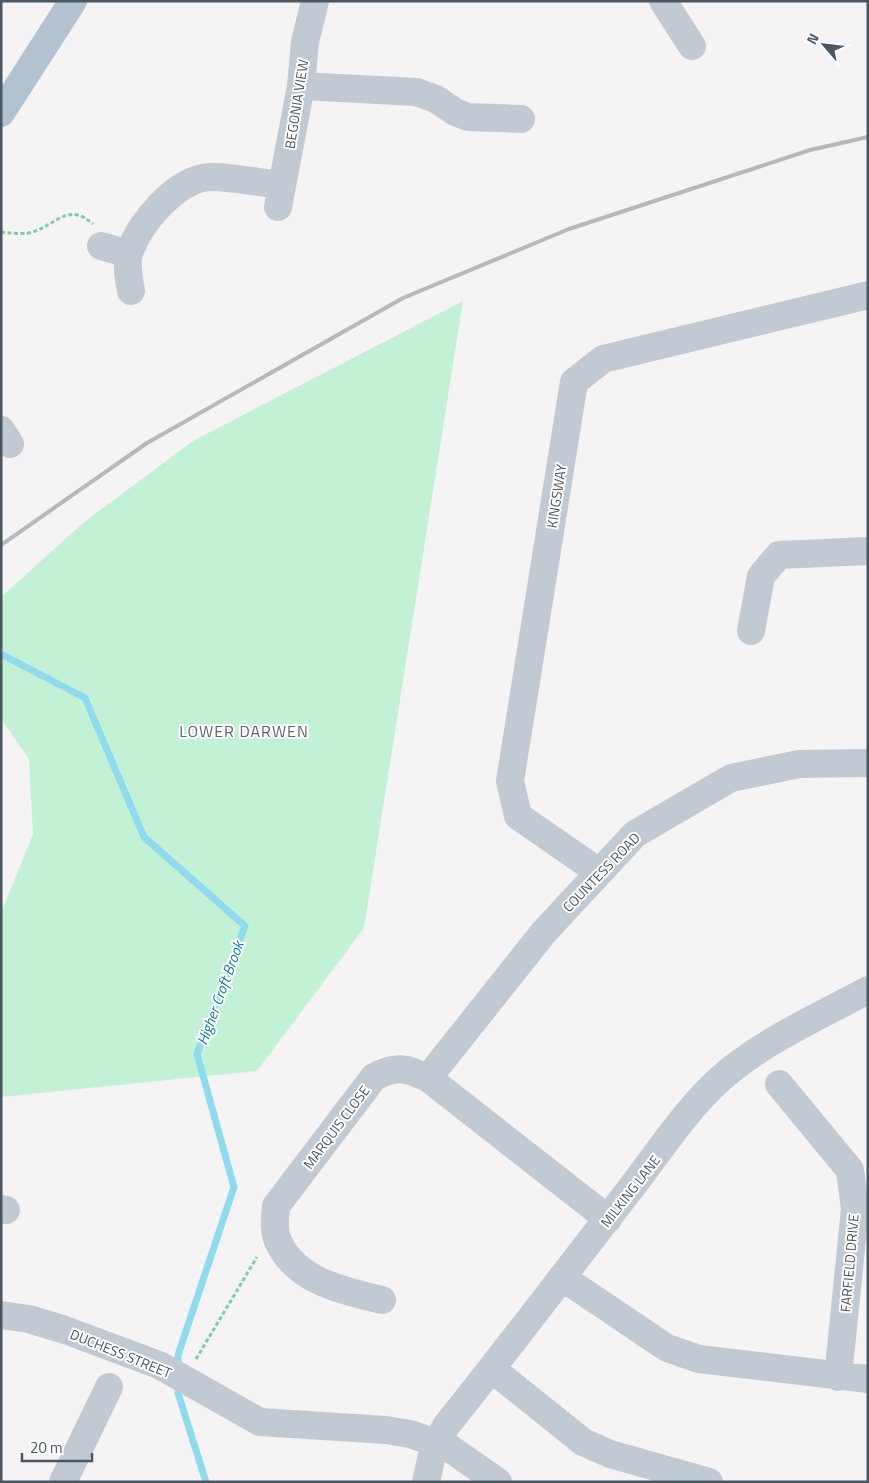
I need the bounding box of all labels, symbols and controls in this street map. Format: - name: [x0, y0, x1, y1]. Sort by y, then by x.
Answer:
- north arrow: [799, 20, 849, 70]
- text: N: [801, 29, 824, 48]
- street label: BEGONIA VIEW: [279, 58, 313, 150]
- street label: KINGSWAY: [541, 462, 571, 529]
- district label: LOWER DARWEN: [179, 719, 309, 743]
- street label: COUNTESS ROAD: [557, 827, 645, 917]
- water label: Higher Croft Brook: [191, 936, 250, 1048]
- street label: MARQUIS CLOSE: [298, 1081, 375, 1173]
- street label: MILKING LANE: [595, 1150, 665, 1232]
- street label: FARFIELD DRIVE: [834, 1213, 864, 1313]
- street label: DUCHESS STREET: [67, 1323, 175, 1383]
- scale bar: [22, 1430, 92, 1462]
- text: 20 m: [30, 1436, 63, 1459]

